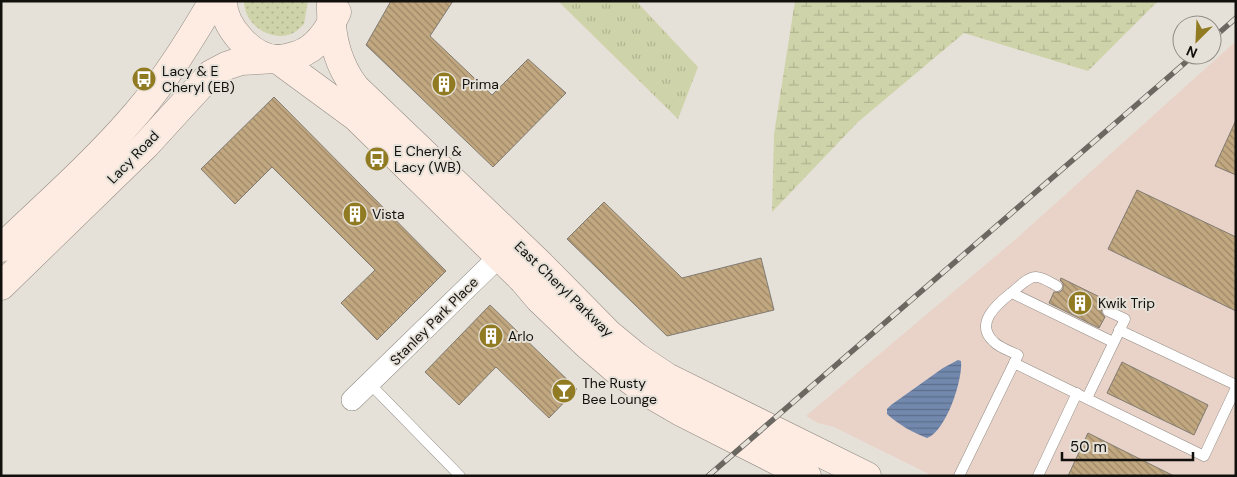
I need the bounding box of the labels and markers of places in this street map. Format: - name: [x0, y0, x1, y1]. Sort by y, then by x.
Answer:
- place label: Lacy & E Cheryl (EB): [162, 62, 235, 96]
- bus stop icon: Lacy & E Cheryl (EB): [131, 66, 157, 92]
- building icon: Prima: [431, 71, 457, 97]
- place label: Prima: [462, 75, 499, 93]
- place label: E Cheryl & Lacy (WB): [394, 142, 462, 176]
- bus stop icon: E Cheryl & Lacy (WB): [364, 146, 390, 172]
- building icon: Vista: [342, 201, 368, 227]
- place label: Vista: [372, 205, 405, 223]
- building icon: Kwik Trip: [1067, 290, 1093, 316]
- place label: Kwik Trip: [1098, 294, 1155, 312]
- building icon: Arlo: [478, 323, 504, 349]
- place label: Arlo: [508, 327, 534, 345]
- place label: The Rusty Bee Lounge: [582, 374, 657, 408]
- bar icon: The Rusty Bee Lounge: [551, 378, 577, 404]

